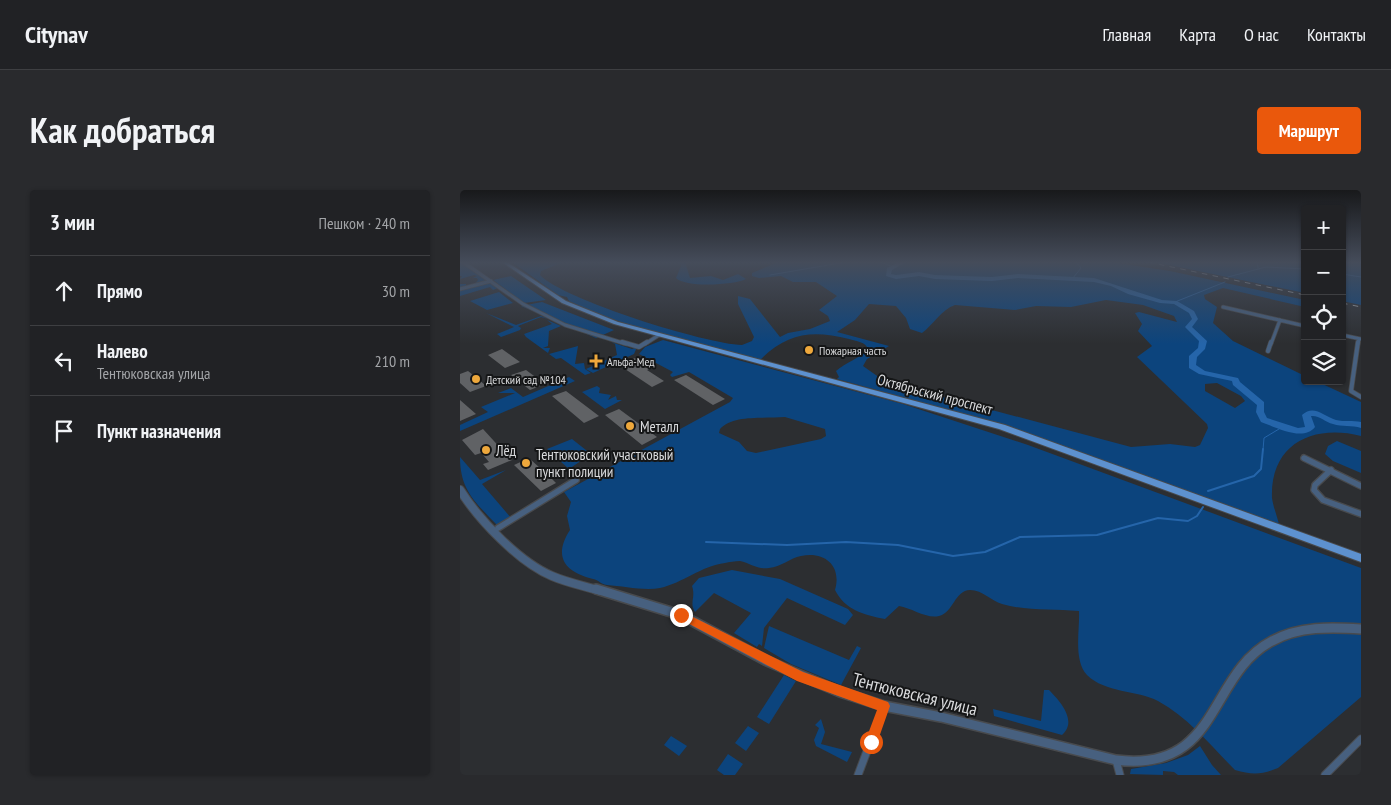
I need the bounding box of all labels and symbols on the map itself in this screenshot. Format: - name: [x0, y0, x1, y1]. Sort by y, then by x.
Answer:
- place label: Пожарная часть: [819, 343, 887, 358]
- marker: Пожарная часть: [803, 344, 815, 356]
- marker: Альфа-Мед: [589, 354, 603, 368]
- place label: Альфа-Мед: [607, 354, 655, 369]
- street label: Октябрьский проспект: [875, 369, 995, 419]
- place label: Детский сад №104: [486, 372, 567, 387]
- marker: Детский сад №104: [470, 373, 482, 385]
- place label: Металл: [640, 417, 679, 436]
- marker: Металл: [624, 420, 636, 432]
- place label: Лёд: [495, 441, 516, 460]
- marker: Лёд: [480, 444, 492, 456]
- place label: Тентюковский участковый пункт полиции: [536, 445, 673, 481]
- marker: Тентюковский участковый пункт полиции: [520, 457, 532, 469]
- route end: [670, 604, 693, 627]
- street label: Тентюковская улица: [850, 667, 980, 721]
- route start: [860, 731, 883, 754]

